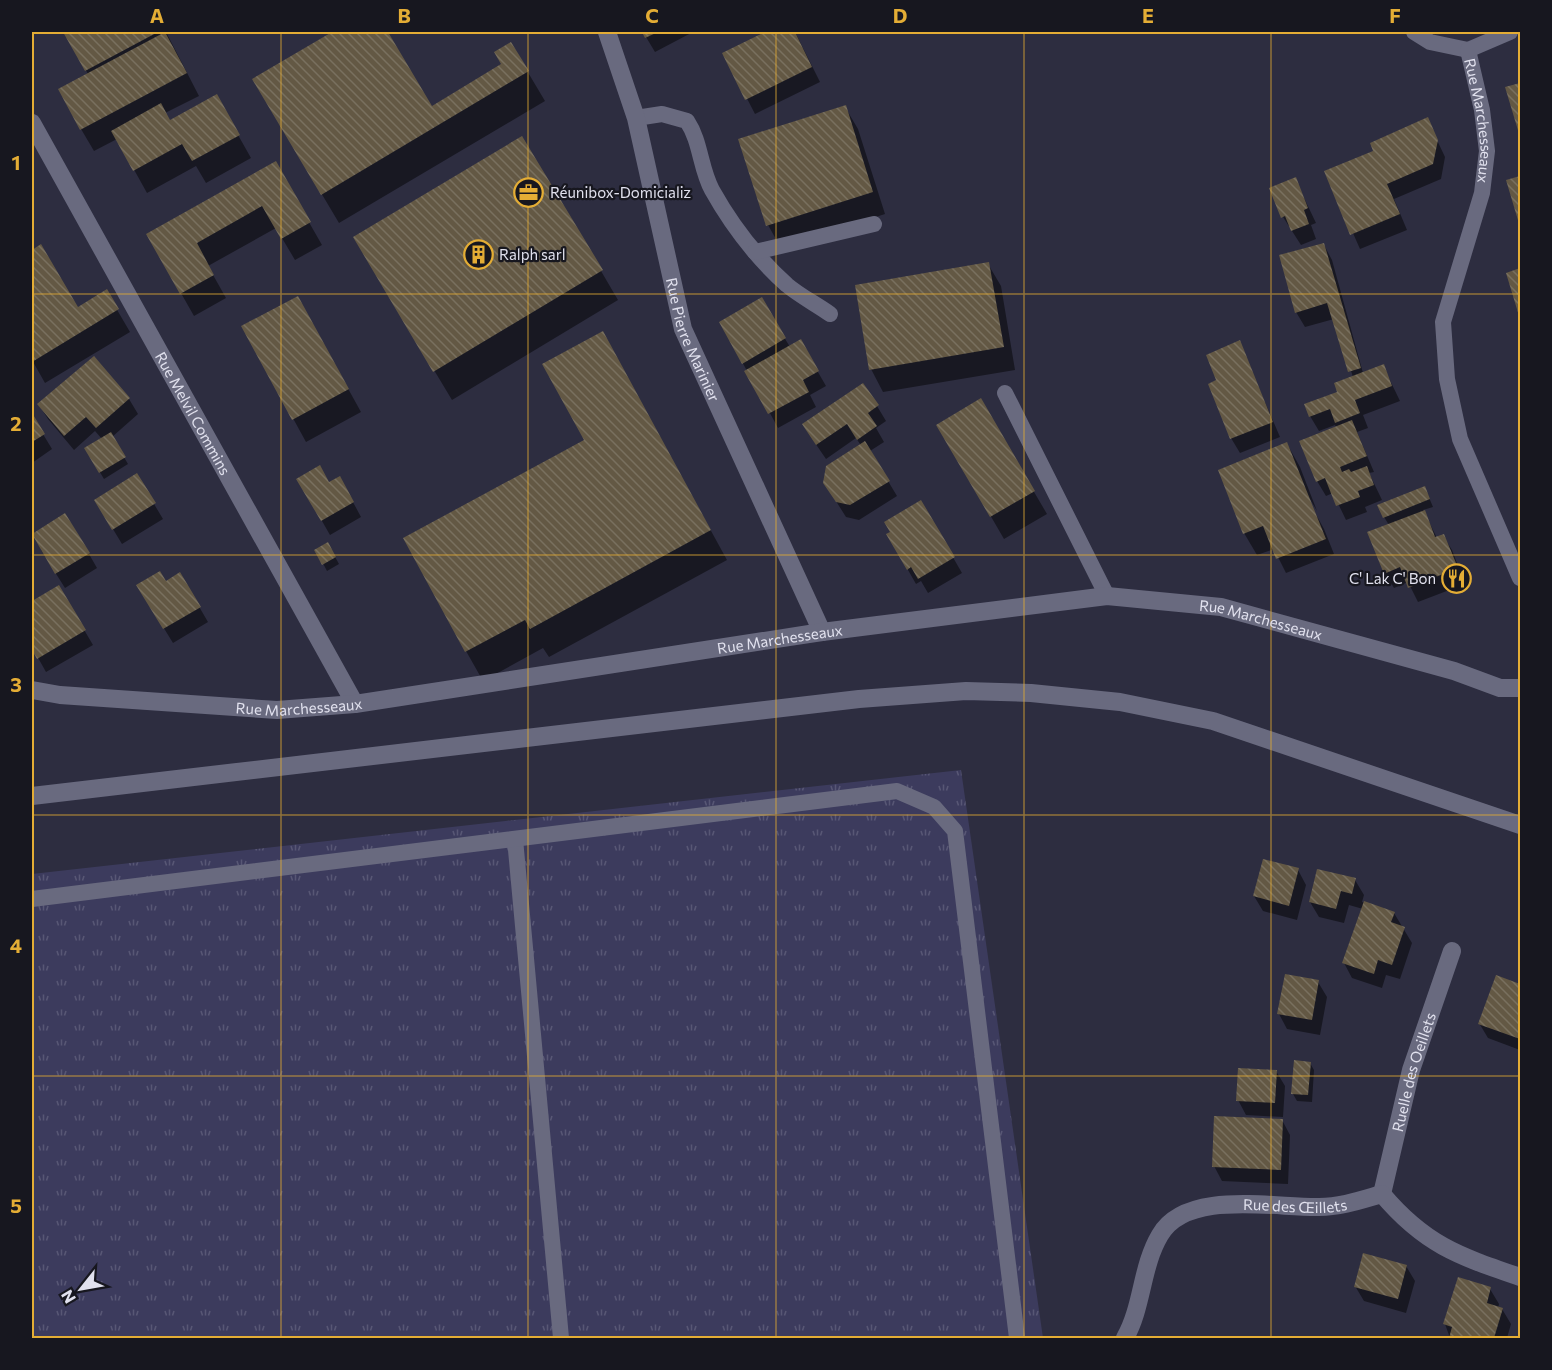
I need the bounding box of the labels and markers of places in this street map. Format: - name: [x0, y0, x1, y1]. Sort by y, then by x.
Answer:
- office icon: Réunibox-Domicializ: [513, 176, 545, 208]
- place label: Réunibox-Domicializ: [550, 183, 691, 201]
- building icon: Ralph sarl: [462, 238, 494, 270]
- place label: Ralph sarl: [499, 245, 565, 263]
- restaurant icon: C' Lak C' Bon: [1441, 562, 1473, 594]
- place label: C' Lak C' Bon: [1349, 569, 1436, 587]

